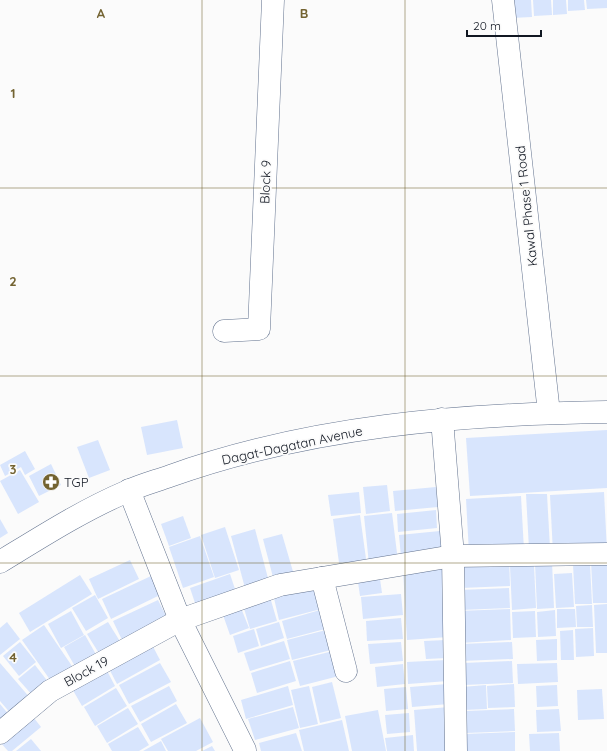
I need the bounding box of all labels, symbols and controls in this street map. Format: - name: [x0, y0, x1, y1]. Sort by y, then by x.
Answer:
- text: A: [97, 5, 106, 21]
- text: B: [300, 5, 308, 21]
- scale bar: [467, 12, 541, 38]
- text: 20 m: [473, 18, 501, 33]
- text: 1: [10, 85, 16, 101]
- street label: Kawal Phase 1 Road: [512, 145, 540, 267]
- street label: Block 9: [256, 160, 274, 204]
- text: 2: [9, 273, 17, 289]
- street label: Dagat-Dagatan Avenue: [220, 422, 364, 468]
- text: 3: [10, 461, 17, 477]
- pharmacy icon: TGP: [41, 472, 61, 492]
- place label: TGP: [64, 474, 89, 490]
- text: 4: [9, 649, 17, 665]
- street label: Block 19: [61, 652, 111, 690]

